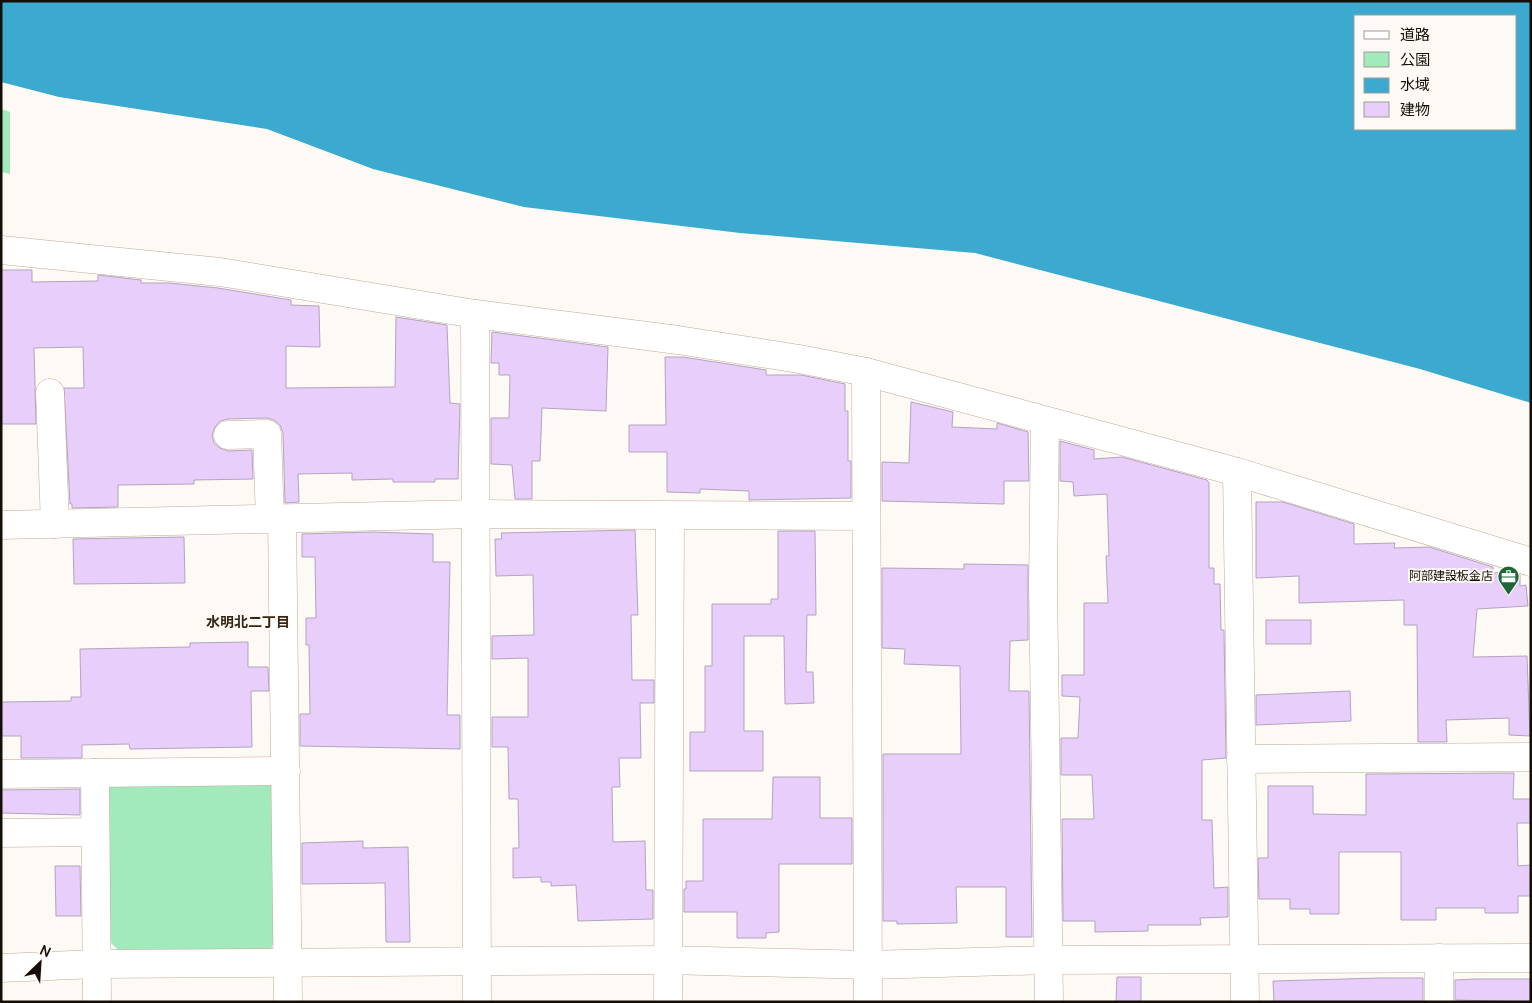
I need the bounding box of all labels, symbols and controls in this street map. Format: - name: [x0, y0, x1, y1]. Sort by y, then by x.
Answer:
- legend: [1354, 15, 1517, 130]
- text: 道路: [1400, 24, 1430, 45]
- text: 公園: [1400, 49, 1430, 70]
- text: 水域: [1400, 74, 1430, 95]
- text: 建物: [1400, 99, 1430, 120]
- office icon: 阿部建設板金店: [1497, 564, 1521, 595]
- place label: 阿部建設板金店: [1409, 567, 1493, 584]
- district label: 水明北二丁目: [206, 612, 290, 631]
- north arrow: [15, 938, 65, 988]
- text: N: [37, 940, 54, 962]

